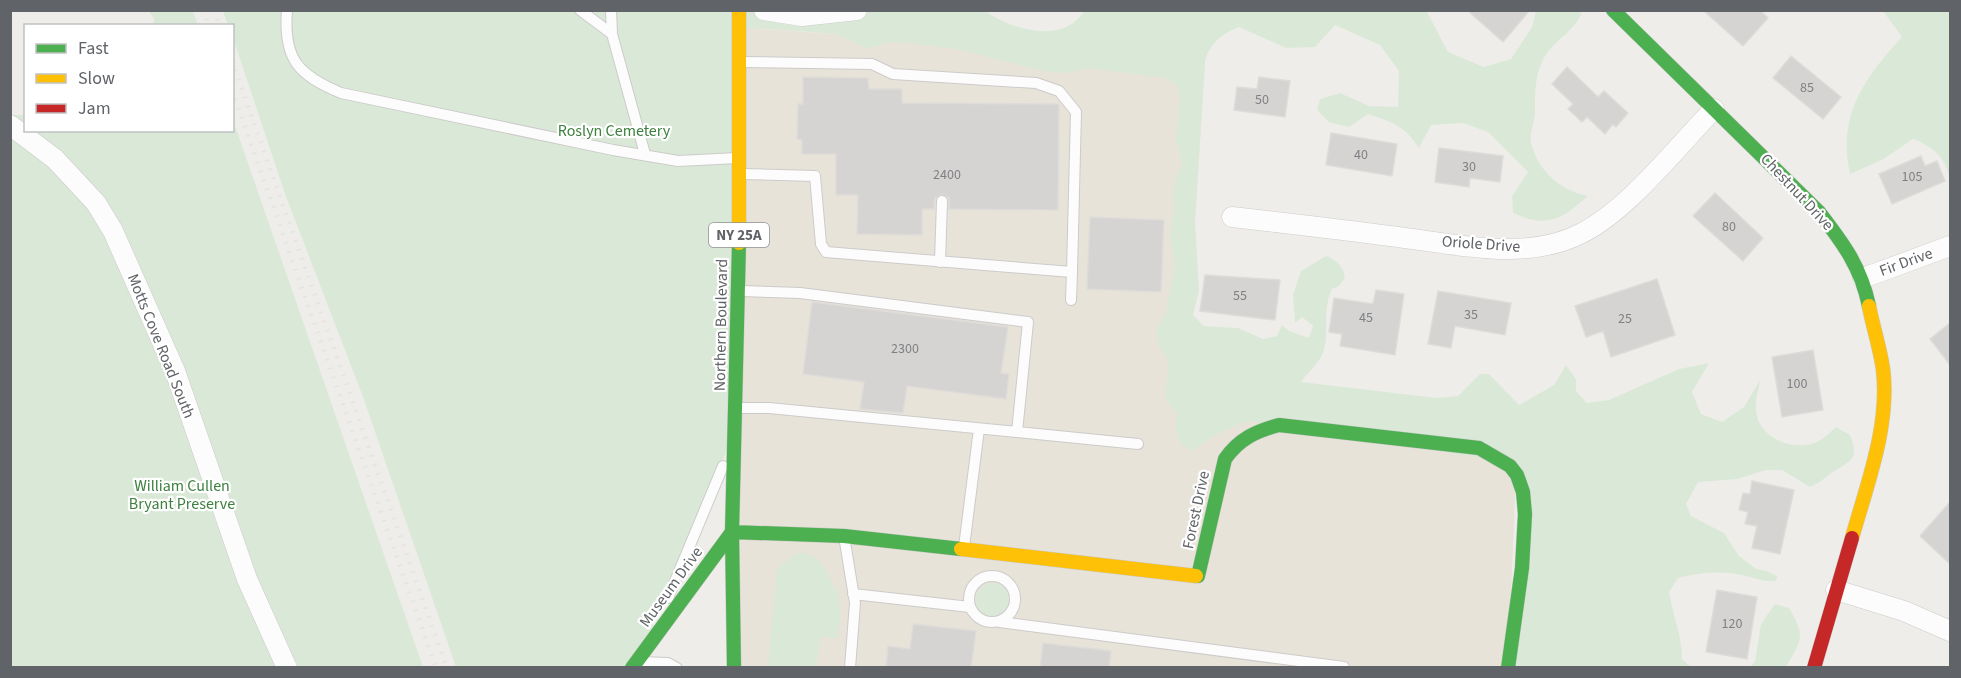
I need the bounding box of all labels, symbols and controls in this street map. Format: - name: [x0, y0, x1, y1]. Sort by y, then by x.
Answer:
- legend: [24, 24, 234, 132]
- text: Fast: [78, 36, 109, 61]
- text: Slow: [78, 66, 115, 91]
- house number: 85: [1800, 78, 1814, 98]
- house number: 50: [1255, 90, 1269, 110]
- text: Jam: [78, 96, 111, 121]
- park label: Roslyn Cemetery: [558, 120, 671, 142]
- house number: 40: [1354, 145, 1368, 165]
- street label: Chestnut Drive: [1755, 149, 1839, 235]
- house number: 30: [1462, 157, 1476, 177]
- house number: 2400: [933, 165, 961, 185]
- house number: 105: [1902, 167, 1922, 187]
- house number: 80: [1722, 217, 1736, 237]
- road number: NY 25A: [709, 223, 769, 247]
- street label: Oriole Drive: [1441, 230, 1521, 258]
- street label: Fir Drive: [1876, 242, 1936, 282]
- street label: Northern Boulevard: [709, 259, 733, 391]
- street label: Motts Cove Road South: [122, 270, 200, 422]
- house number: 55: [1233, 286, 1247, 306]
- house number: 35: [1464, 305, 1478, 325]
- house number: 45: [1359, 308, 1373, 328]
- house number: 25: [1618, 309, 1632, 329]
- house number: 2300: [891, 339, 919, 359]
- house number: 100: [1787, 374, 1807, 394]
- street label: Forest Drive: [1177, 469, 1215, 551]
- park label: William Cullen Bryant Preserve: [129, 475, 235, 515]
- street label: Museum Drive: [634, 542, 708, 632]
- house number: 120: [1722, 614, 1742, 634]

